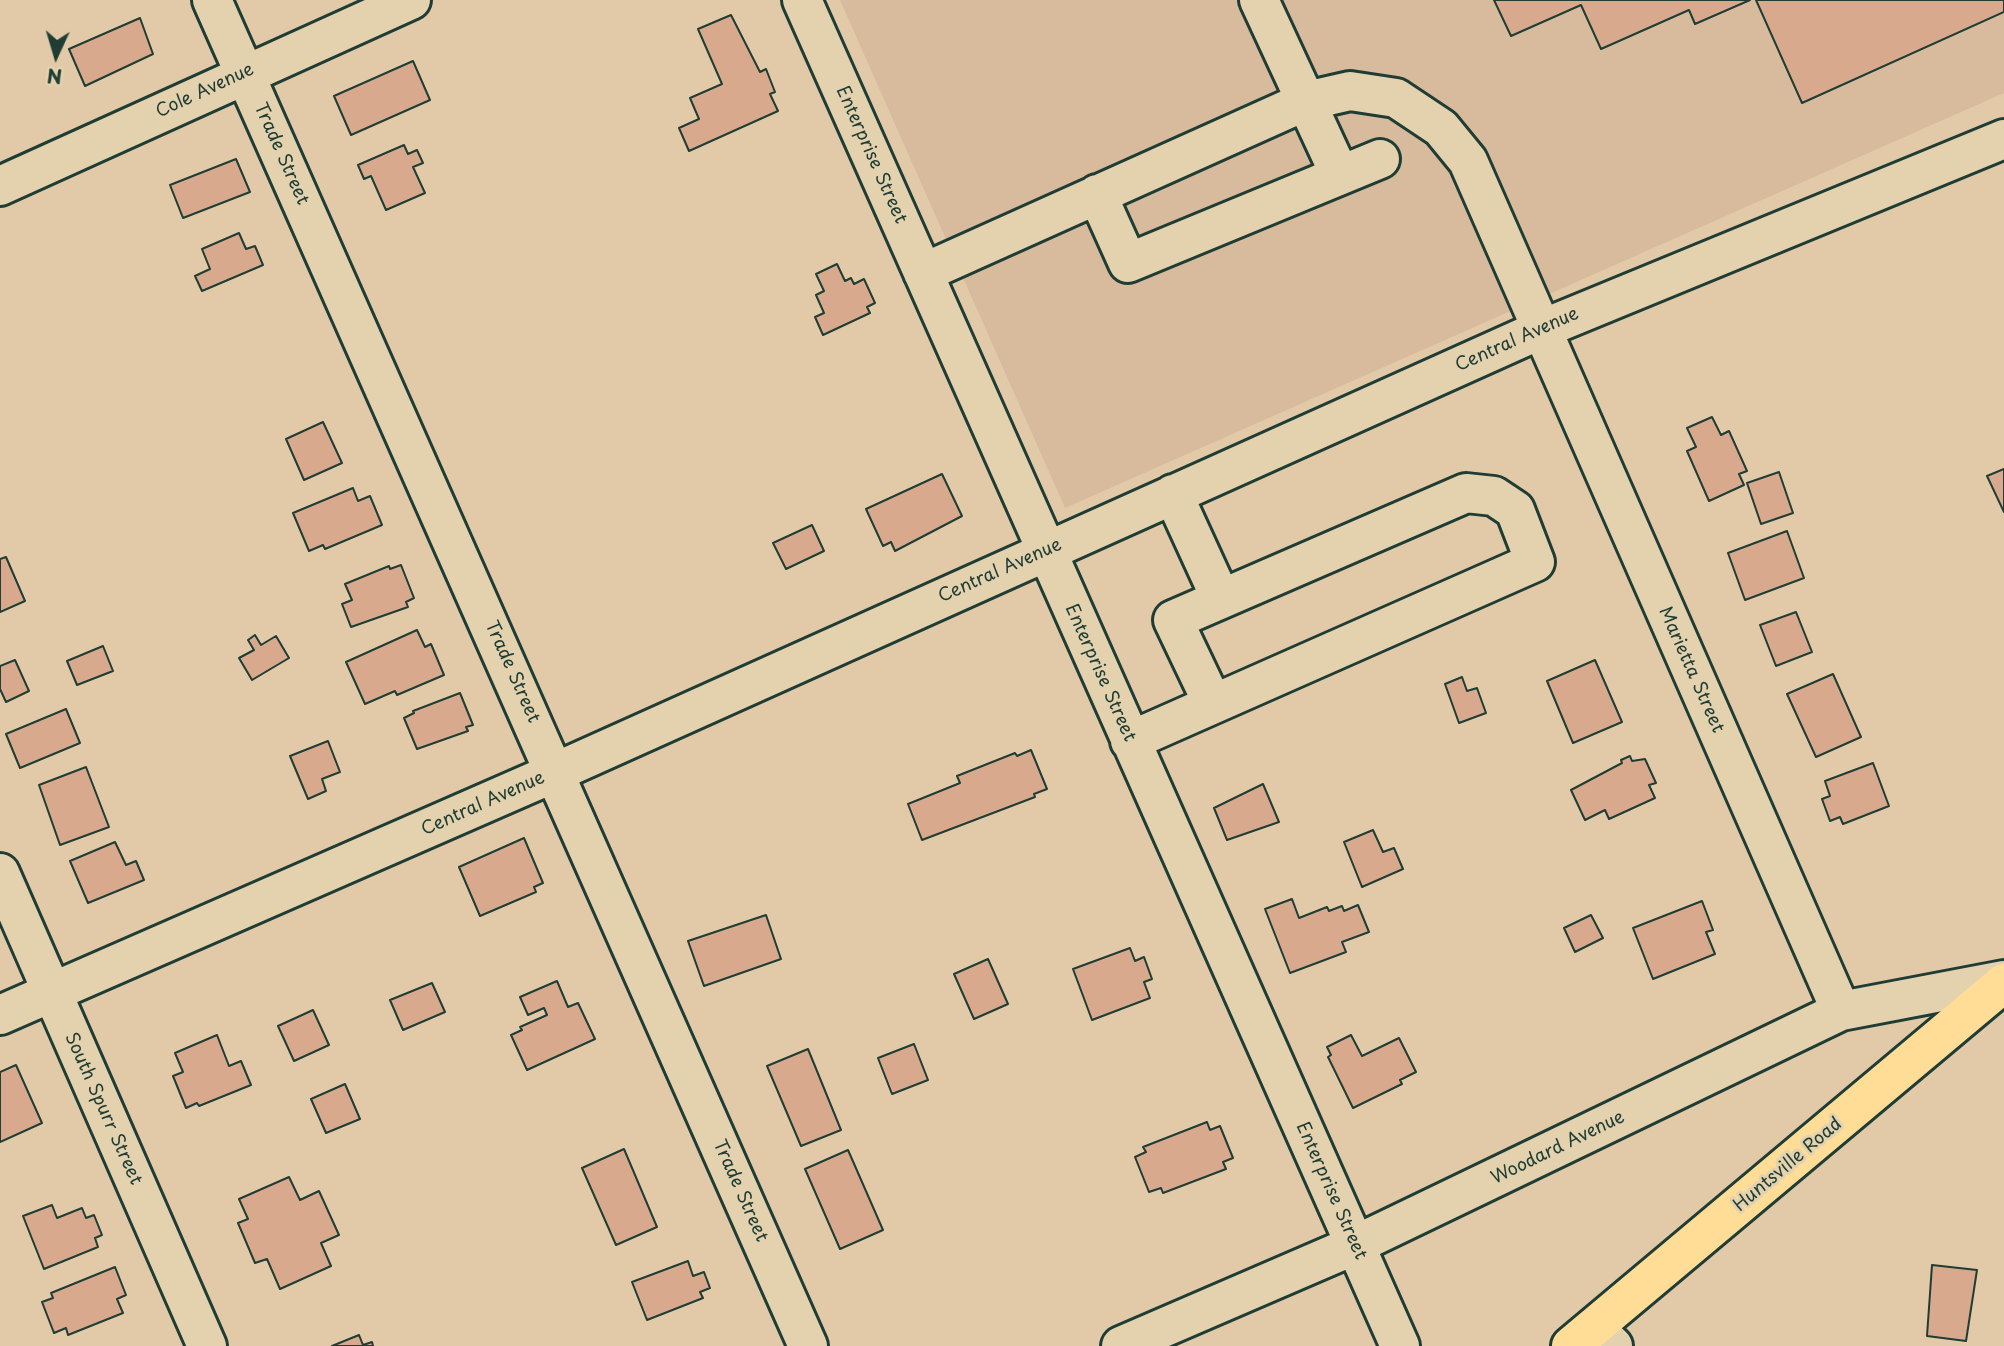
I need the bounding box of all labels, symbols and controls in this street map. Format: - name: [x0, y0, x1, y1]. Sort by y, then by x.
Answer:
- north arrow: [21, 21, 91, 91]
- street label: Cole Avenue: [153, 59, 257, 123]
- text: N: [46, 62, 63, 91]
- street label: Enterprise Street: [831, 83, 911, 227]
- street label: Trade Street: [249, 100, 313, 208]
- street label: Central Avenue: [1452, 303, 1582, 377]
- street label: Central Avenue: [935, 534, 1065, 608]
- street label: Enterprise Street: [1060, 601, 1140, 745]
- street label: Marietta Street: [1654, 604, 1728, 736]
- street label: Trade Street: [480, 618, 544, 726]
- street label: Central Avenue: [418, 767, 548, 841]
- street label: South Spurr Street: [60, 1030, 146, 1188]
- street label: Woodard Avenue: [1488, 1106, 1628, 1190]
- street label: Huntsville Road: [1730, 1113, 1846, 1217]
- street label: Enterprise Street: [1291, 1119, 1371, 1263]
- street label: Trade Street: [708, 1137, 772, 1245]

